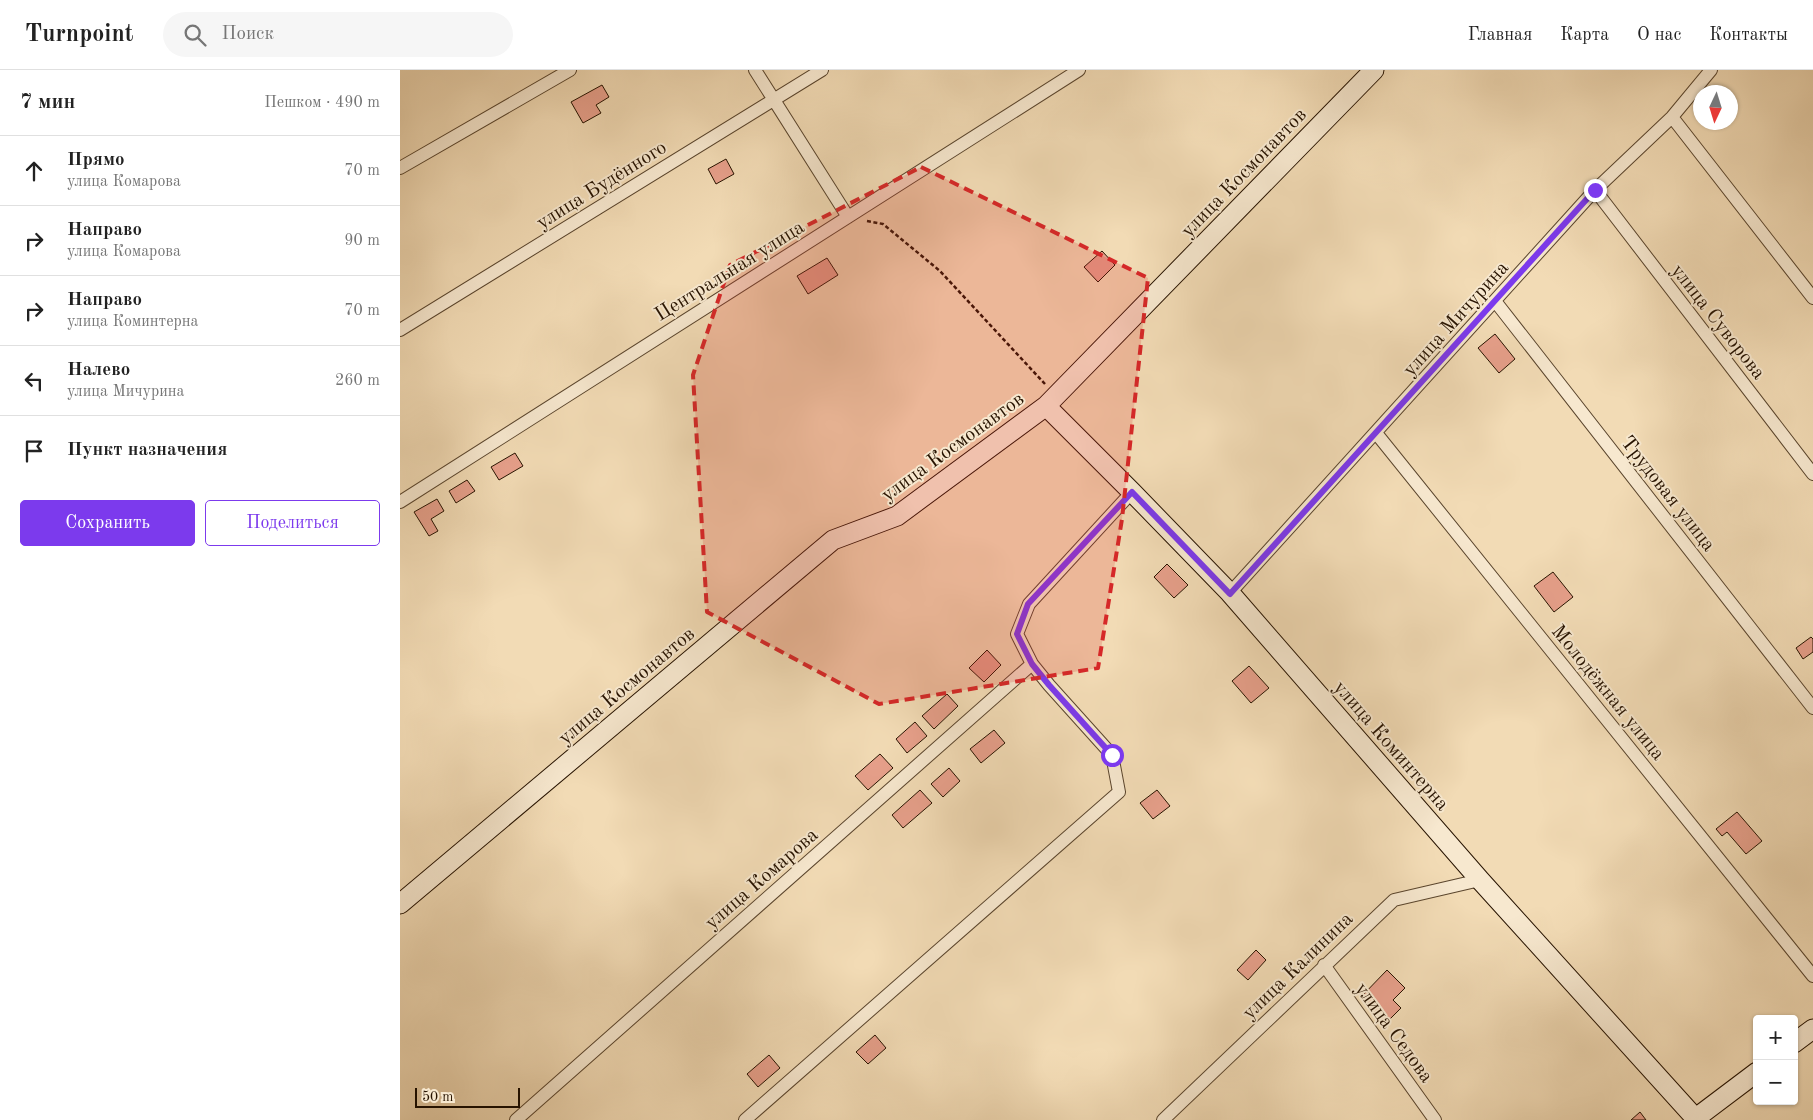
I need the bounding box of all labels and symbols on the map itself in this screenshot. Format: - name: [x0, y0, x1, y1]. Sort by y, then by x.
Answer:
- north arrow: [1693, 85, 1738, 130]
- street label: улица Космонавтов: [1178, 105, 1311, 242]
- street label: улица Будённого: [534, 138, 671, 234]
- route end: [1584, 179, 1607, 202]
- street label: Центральная улица: [652, 218, 808, 326]
- street label: улица Мичурина: [1400, 258, 1513, 381]
- street label: улица Суворова: [1666, 261, 1768, 384]
- street label: улица Космонавтов: [878, 389, 1028, 506]
- street label: Трудовая улица: [1616, 433, 1719, 556]
- street label: Молодёжная улица: [1547, 622, 1668, 765]
- street label: улица Космонавтов: [555, 624, 699, 749]
- street label: улица Коминтерна: [1329, 678, 1452, 815]
- route start: [1101, 744, 1124, 767]
- street label: улица Комарова: [702, 825, 823, 934]
- street label: улица Калинина: [1239, 909, 1357, 1024]
- street label: улица Седова: [1350, 979, 1436, 1087]
- scale bar: [415, 1085, 520, 1108]

